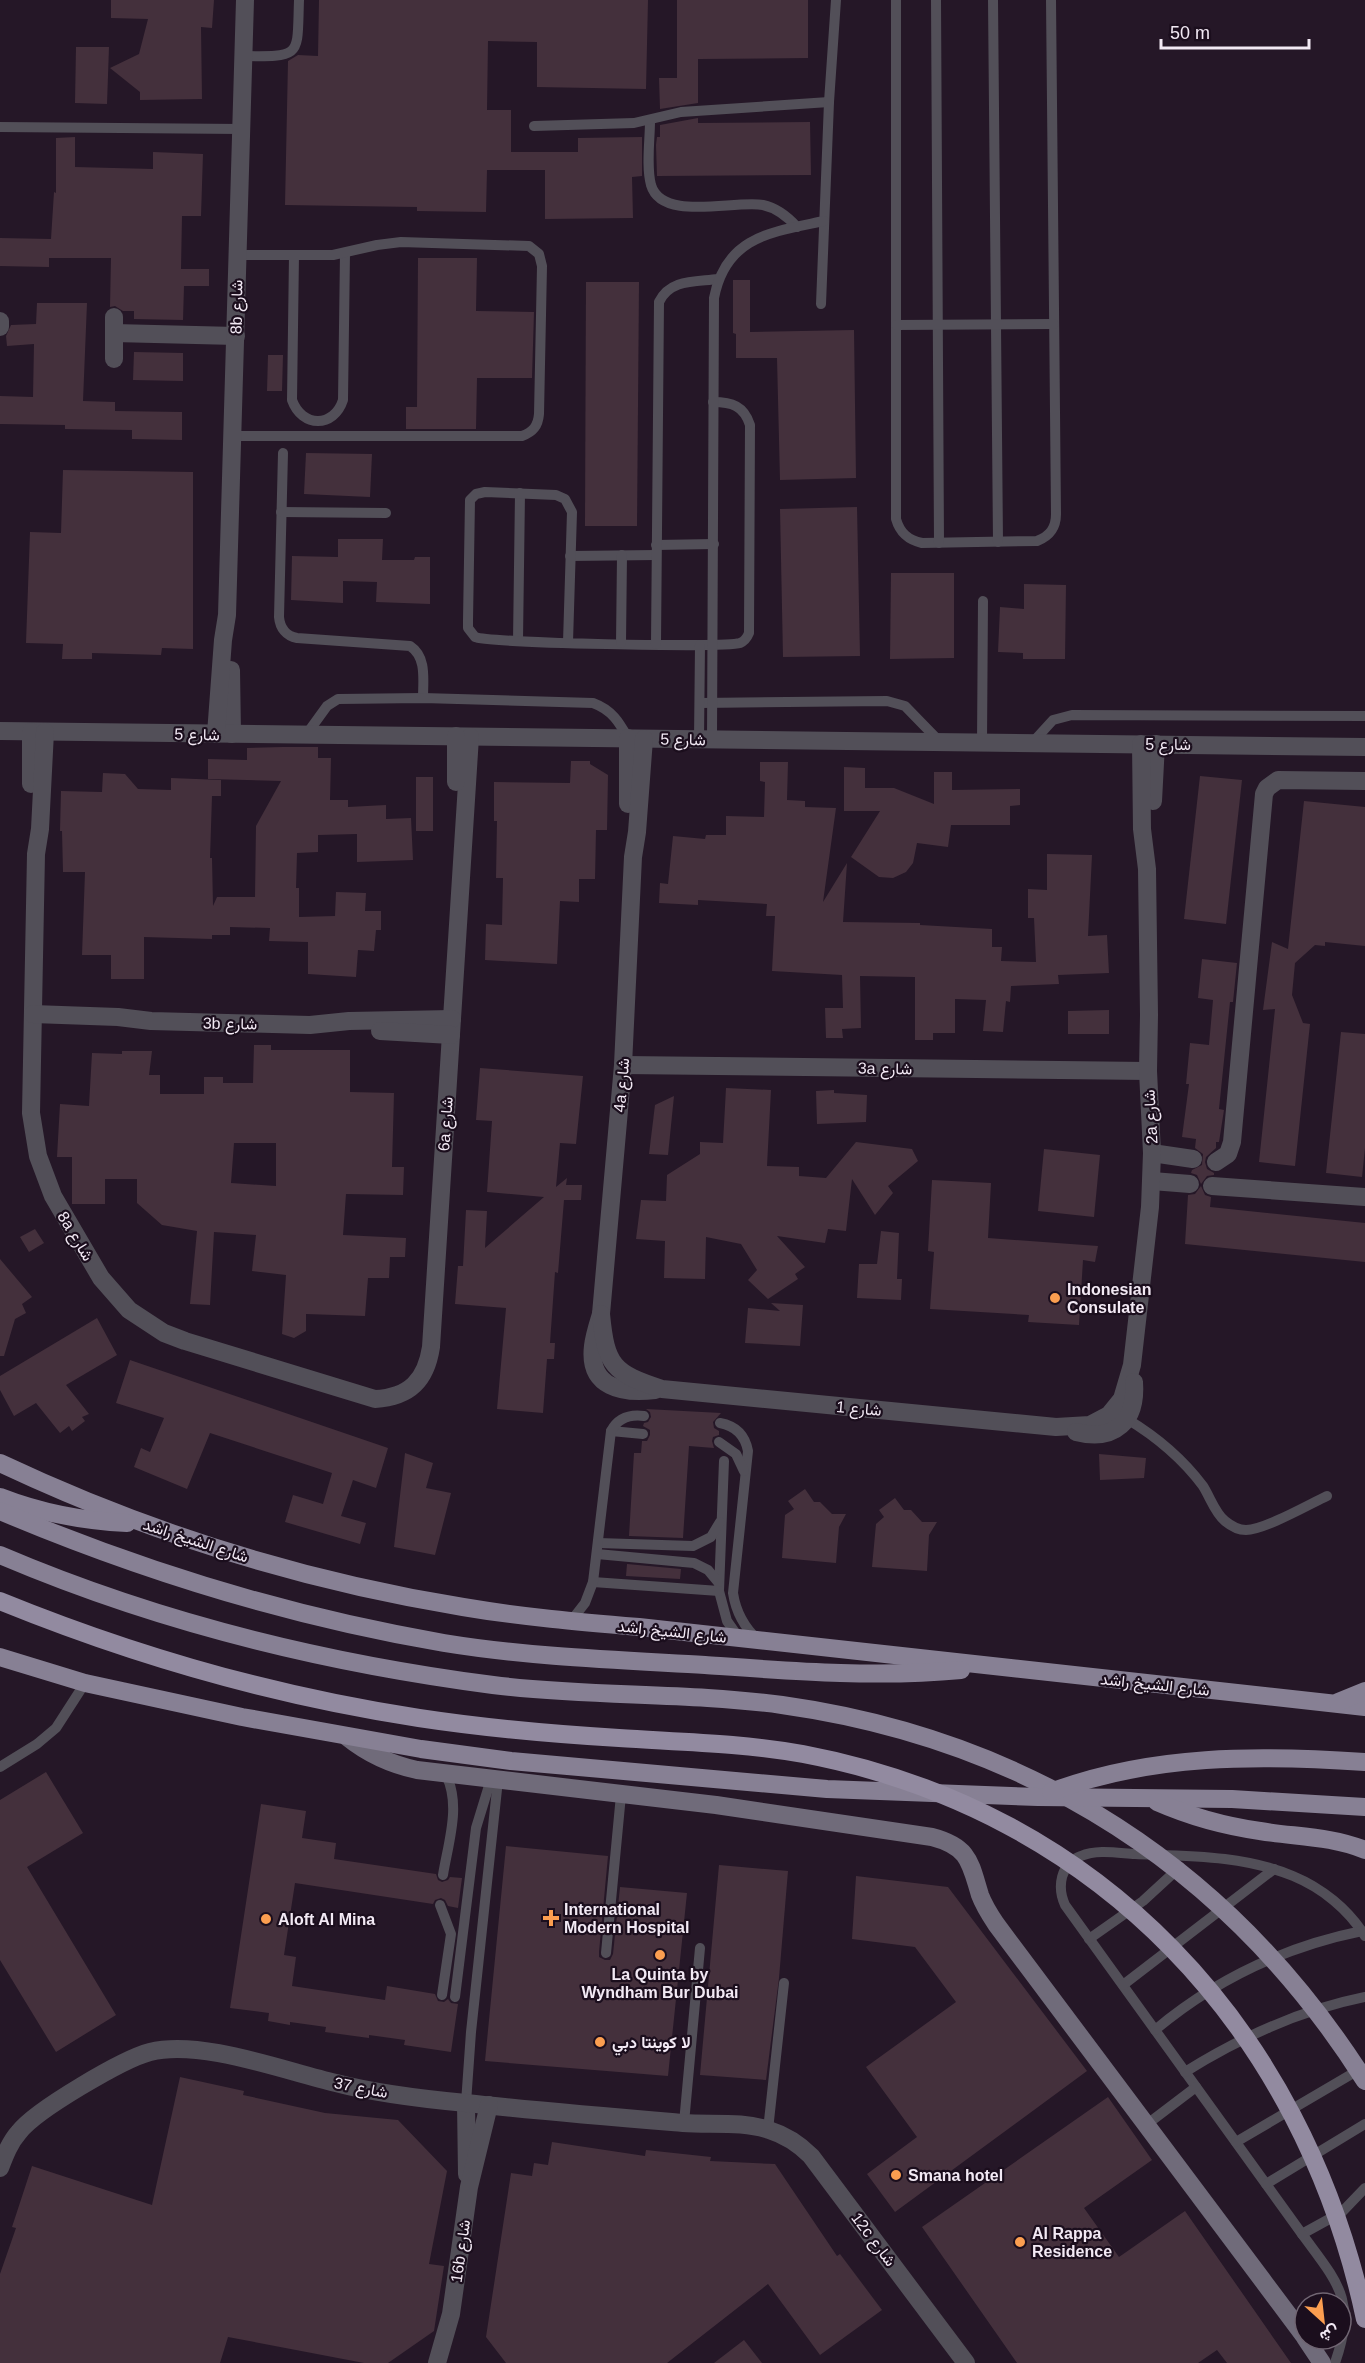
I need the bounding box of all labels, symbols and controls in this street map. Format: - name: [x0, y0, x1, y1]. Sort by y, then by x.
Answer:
- scale bar: [1161, 12, 1310, 50]
- text: 50 m: [1170, 23, 1210, 43]
- street label: 8b شارع: [228, 280, 248, 334]
- street label: شارع 5: [174, 726, 220, 746]
- street label: شارع 5: [660, 731, 706, 751]
- street label: شارع 5: [1145, 736, 1191, 756]
- street label: 3b شارع: [203, 1015, 257, 1035]
- street label: 4a شارع: [611, 1057, 635, 1113]
- street label: 3a شارع: [858, 1060, 912, 1080]
- street label: 2a شارع: [1141, 1089, 1163, 1145]
- street label: 6a شارع: [435, 1096, 459, 1152]
- street label: 8a شارع: [52, 1209, 97, 1266]
- place label: Indonesian Consulate: [1067, 1281, 1151, 1316]
- marker: Indonesian Consulate: [1048, 1291, 1062, 1305]
- street label: شارع 1: [835, 1398, 882, 1422]
- street label: شارع الشيخ راشد: [140, 1515, 251, 1568]
- street label: شارع الشيخ راشد: [616, 1617, 727, 1649]
- street label: شارع الشيخ راشد: [1099, 1670, 1210, 1702]
- place label: International Modern Hospital: [564, 1901, 689, 1936]
- marker: International Modern Hospital: [542, 1909, 560, 1927]
- place label: Aloft Al Mina: [278, 1911, 375, 1928]
- marker: Aloft Al Mina: [259, 1912, 273, 1926]
- marker: La Quinta by Wyndham Bur Dubai: [653, 1948, 667, 1962]
- place label: La Quinta by Wyndham Bur Dubai: [581, 1966, 739, 2001]
- place label: لا كوينتا دبي: [612, 2034, 691, 2056]
- marker: لا كوينتا دبي: [593, 2035, 607, 2049]
- street label: شارع 37: [332, 2074, 389, 2104]
- place label: Smana hotel: [908, 2167, 1003, 2184]
- marker: Smana hotel: [889, 2168, 903, 2182]
- street label: 12c شارع: [846, 2209, 899, 2271]
- street label: 16b شارع: [448, 2219, 476, 2284]
- place label: Al Rappa Residence: [1032, 2225, 1112, 2260]
- marker: Al Rappa Residence: [1013, 2235, 1027, 2249]
- north arrow: [1293, 2291, 1353, 2351]
- text: ش: [1317, 2321, 1342, 2346]

